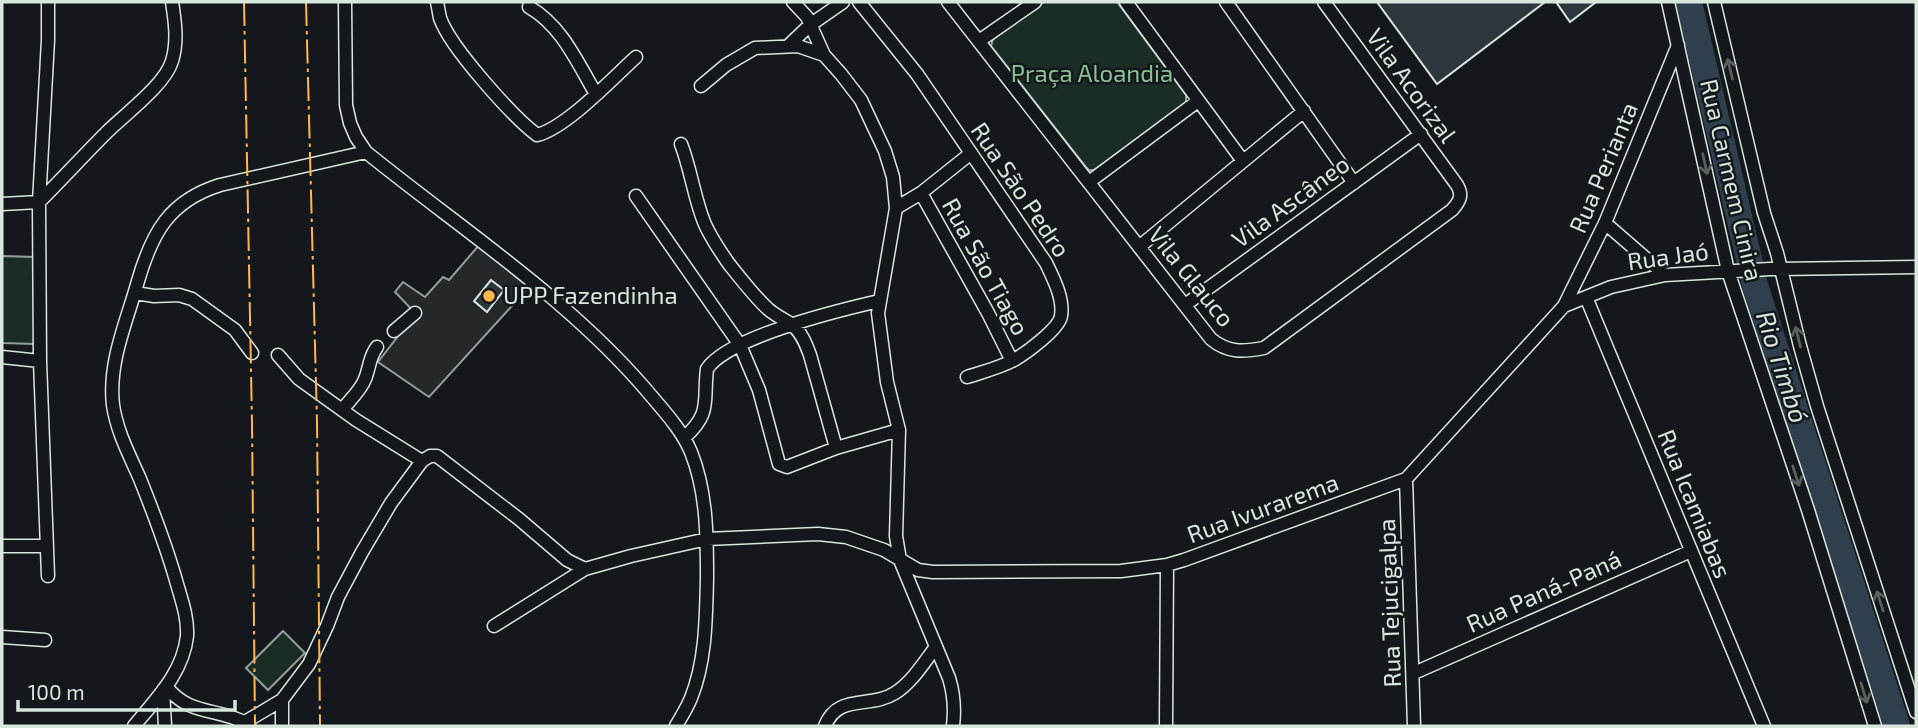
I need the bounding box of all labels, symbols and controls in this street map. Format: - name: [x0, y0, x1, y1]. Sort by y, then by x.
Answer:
- street label: Vila Acorizal: [1361, 22, 1463, 148]
- park label: Praça Aloandia: [1011, 58, 1173, 88]
- one-way arrow: [1723, 58, 1736, 81]
- street label: Rua Carmem Cinira: [1695, 76, 1770, 283]
- street label: Rua Perianta: [1562, 98, 1643, 237]
- street label: Rua São Pedro: [966, 116, 1077, 262]
- street label: Vila Ascâneo: [1226, 148, 1355, 253]
- one-way arrow: [1698, 152, 1712, 175]
- street label: Rua São Tiago: [937, 193, 1036, 340]
- street label: Vila Glauco: [1143, 220, 1241, 332]
- street label: Rua Jaó: [1625, 235, 1710, 276]
- place label: UPP Fazendinha: [503, 280, 678, 309]
- marker: UPP Fazendinha: [481, 288, 497, 304]
- water label: Rio Timbó: [1751, 307, 1816, 426]
- one-way arrow: [1791, 326, 1804, 349]
- street label: Rua Icamiabas: [1652, 425, 1738, 582]
- one-way arrow: [1791, 464, 1804, 486]
- street label: Rua Ivurarema: [1183, 467, 1342, 548]
- street label: Rua Tejucigalpa: [1371, 518, 1406, 688]
- street label: Rua Paná-Paná: [1461, 544, 1625, 638]
- one-way arrow: [1873, 590, 1885, 612]
- scale bar: [18, 668, 234, 712]
- text: 100 m: [28, 679, 85, 704]
- one-way arrow: [1859, 682, 1872, 704]

